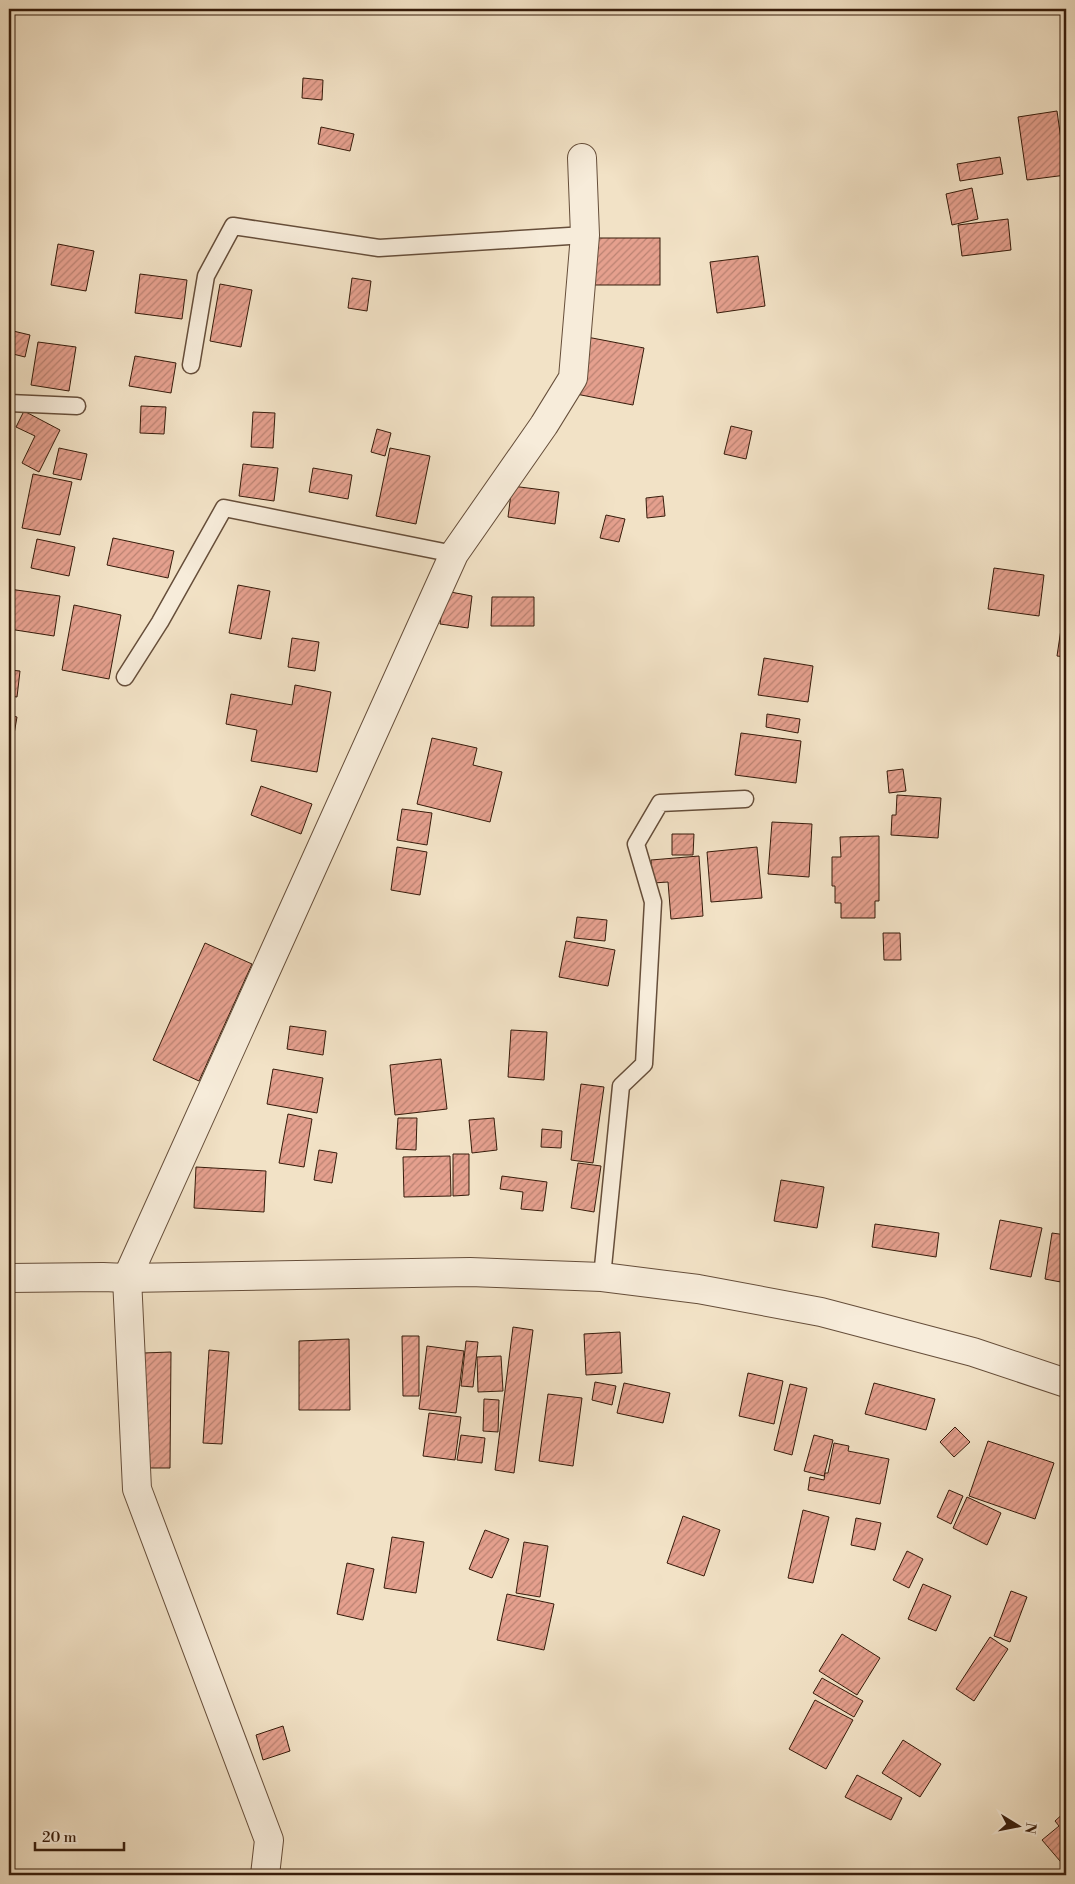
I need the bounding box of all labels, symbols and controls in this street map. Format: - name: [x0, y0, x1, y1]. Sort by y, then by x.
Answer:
- north arrow: [992, 1802, 1042, 1852]
- scale bar: [35, 1819, 124, 1851]
- text: N: [1020, 1821, 1040, 1835]
- text: 20 m: [42, 1828, 77, 1847]

